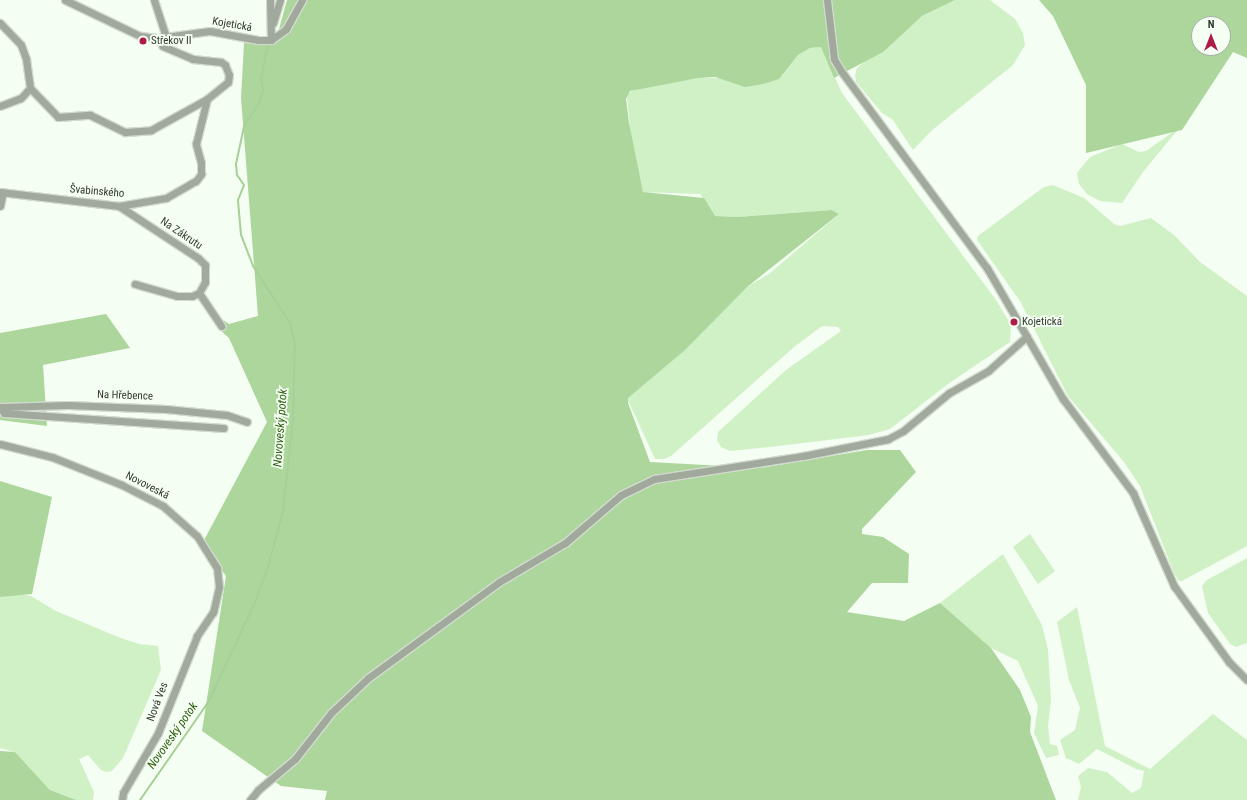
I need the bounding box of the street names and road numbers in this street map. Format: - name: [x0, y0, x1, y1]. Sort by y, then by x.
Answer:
- street label: Kojetická: [211, 15, 253, 35]
- street label: Švabinského: [69, 183, 125, 201]
- street label: Na Zákrutu: [157, 215, 205, 253]
- street label: Na Hřebence: [97, 388, 153, 404]
- street label: Novoveská: [123, 469, 171, 503]
- street label: Nová Ves: [145, 681, 171, 723]

